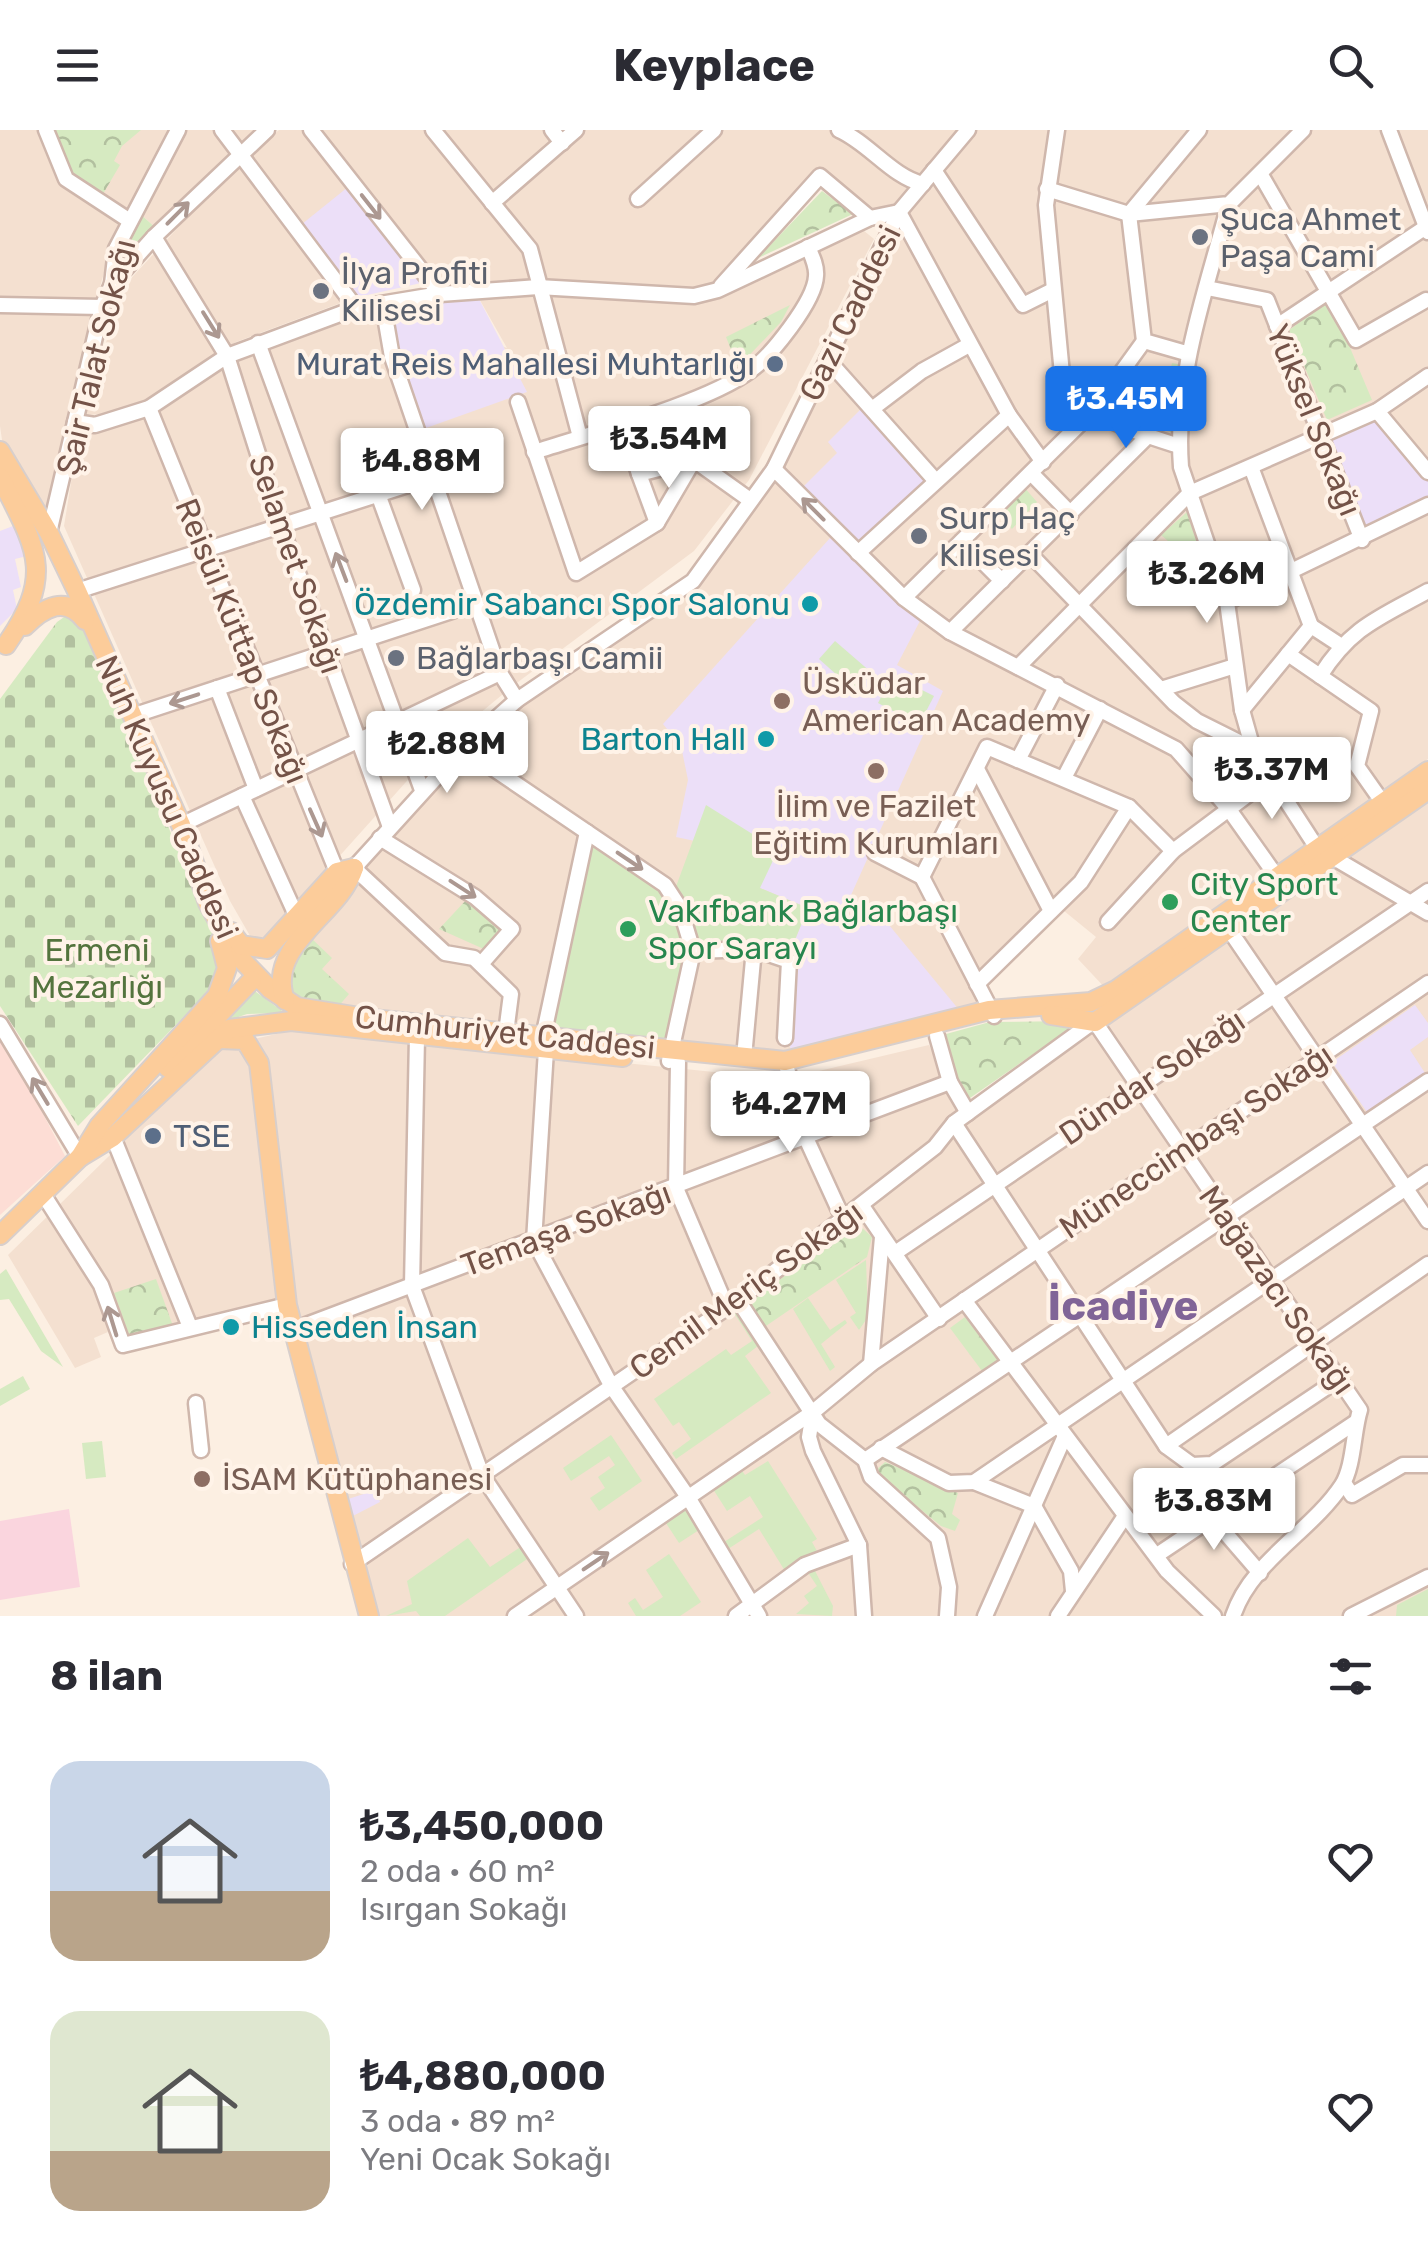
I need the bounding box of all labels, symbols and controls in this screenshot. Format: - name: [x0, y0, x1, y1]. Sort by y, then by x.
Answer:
- icon: menu: [50, 38, 105, 93]
- icon: search: [1323, 38, 1378, 93]
- text: Keyplace: [613, 39, 815, 92]
- one-way arrow: [360, 193, 382, 219]
- place label: Şuca Ahmet Paşa Cami: [1220, 200, 1401, 275]
- one-way arrow: [166, 201, 190, 225]
- street label: Gazi Caddesi: [791, 219, 909, 407]
- marker: Şuca Ahmet Paşa Cami: [1189, 226, 1211, 248]
- street label: Şair Talat Sokağı: [48, 235, 144, 479]
- place label: İlya Profiti Kilisesi: [341, 254, 488, 329]
- marker: İlya Profiti Kilisesi: [310, 280, 332, 302]
- one-way arrow: [201, 310, 221, 339]
- street label: Yüksel Sokağı: [1258, 319, 1370, 521]
- place label: Murat Reis Mahallesi Muhtarlığı: [296, 345, 755, 383]
- marker: Murat Reis Mahallesi Muhtarlığı: [764, 353, 786, 375]
- pin: ₺3.45M: [1045, 366, 1207, 451]
- text: ₺3.45M: [1067, 379, 1185, 417]
- pin: ₺3.54M: [588, 406, 750, 491]
- text: ₺3.54M: [610, 419, 728, 457]
- pin: ₺4.88M: [341, 428, 503, 513]
- text: ₺4.88M: [363, 441, 481, 479]
- street label: Selamet Sokağı: [241, 450, 351, 678]
- street label: Reisül Küttap Sokağı: [167, 493, 317, 789]
- one-way arrow: [802, 497, 826, 521]
- place label: Surp Haç Kilisesi: [939, 499, 1075, 574]
- marker: Surp Haç Kilisesi: [908, 525, 930, 547]
- pin: ₺3.26M: [1126, 541, 1288, 626]
- one-way arrow: [331, 552, 349, 582]
- text: ₺3.26M: [1149, 554, 1265, 592]
- place label: Özdemir Sabancı Spor Salonu: [354, 585, 790, 623]
- marker: Özdemir Sabancı Spor Salonu: [799, 593, 821, 615]
- place label: Bağlarbaşı Camii: [416, 639, 663, 677]
- marker: Bağlarbaşı Camii: [385, 647, 407, 669]
- street label: Nuh Kuyusu Caddesi: [87, 649, 247, 945]
- place label: Üsküdar American Academy: [802, 664, 1091, 739]
- marker: Üsküdar American Academy: [771, 690, 793, 712]
- one-way arrow: [169, 692, 201, 710]
- pin: ₺2.88M: [366, 711, 528, 796]
- place label: Barton Hall: [581, 720, 746, 758]
- text: ₺2.88M: [388, 724, 506, 762]
- marker: Barton Hall: [755, 728, 777, 750]
- pin: ₺3.37M: [1191, 737, 1353, 822]
- text: ₺3.37M: [1215, 750, 1329, 788]
- marker: İlim ve Fazilet Eğitim Kurumları: [865, 760, 887, 782]
- place label: İlim ve Fazilet Eğitim Kurumları: [753, 787, 999, 862]
- one-way arrow: [308, 807, 326, 838]
- one-way arrow: [616, 850, 644, 871]
- place label: City Sport Center: [1190, 865, 1338, 940]
- one-way arrow: [448, 879, 477, 900]
- marker: City Sport Center: [1159, 891, 1181, 913]
- place label: Vakıfbank Bağlarbaşı Spor Sarayı: [648, 892, 958, 967]
- marker: Vakıfbank Bağlarbaşı Spor Sarayı: [617, 918, 639, 940]
- park label: Ermeni Mezarlığı: [31, 931, 163, 1006]
- street label: Cumhuriyet Caddesi: [353, 997, 657, 1067]
- street label: Dündar Sokağı: [1052, 1001, 1252, 1153]
- street label: Müneccimbaşı Sokağı: [1052, 1035, 1340, 1247]
- pin: ₺4.27M: [709, 1071, 871, 1156]
- one-way arrow: [30, 1077, 50, 1106]
- text: ₺4.27M: [733, 1084, 847, 1122]
- place label: TSE: [173, 1117, 231, 1155]
- marker: TSE: [142, 1125, 164, 1147]
- street label: Temaşa Sokağı: [456, 1173, 676, 1285]
- street label: Mağazacı Sokağı: [1191, 1178, 1363, 1402]
- street label: Cemil Meriç Sokağı: [622, 1193, 870, 1387]
- district label: İcadiye: [1048, 1281, 1198, 1331]
- one-way arrow: [102, 1305, 120, 1337]
- place label: Hisseden İnsan: [251, 1308, 478, 1346]
- marker: Hisseden İnsan: [220, 1316, 242, 1338]
- place label: İSAM Kütüphanesi: [222, 1460, 492, 1498]
- marker: İSAM Kütüphanesi: [191, 1468, 213, 1490]
- pin: ₺3.83M: [1133, 1468, 1295, 1553]
- text: ₺3.83M: [1155, 1481, 1273, 1519]
- one-way arrow: [581, 1551, 609, 1572]
- icon: filters: [1323, 1649, 1378, 1704]
- text: 8 ilan: [50, 1651, 163, 1701]
- icon: home: [130, 1801, 250, 1921]
- text: ₺3,450,000: [360, 1801, 604, 1851]
- icon: heart: [1323, 1834, 1378, 1889]
- text: 2 oda · 60 m²: [360, 1852, 555, 1890]
- text: Isırgan Sokağı: [360, 1890, 568, 1928]
- icon: home: [130, 2051, 250, 2171]
- text: ₺4,880,000: [360, 2051, 606, 2101]
- icon: heart: [1323, 2084, 1378, 2139]
- text: 3 oda · 89 m²: [360, 2102, 555, 2140]
- text: Yeni Ocak Sokağı: [360, 2140, 611, 2178]

